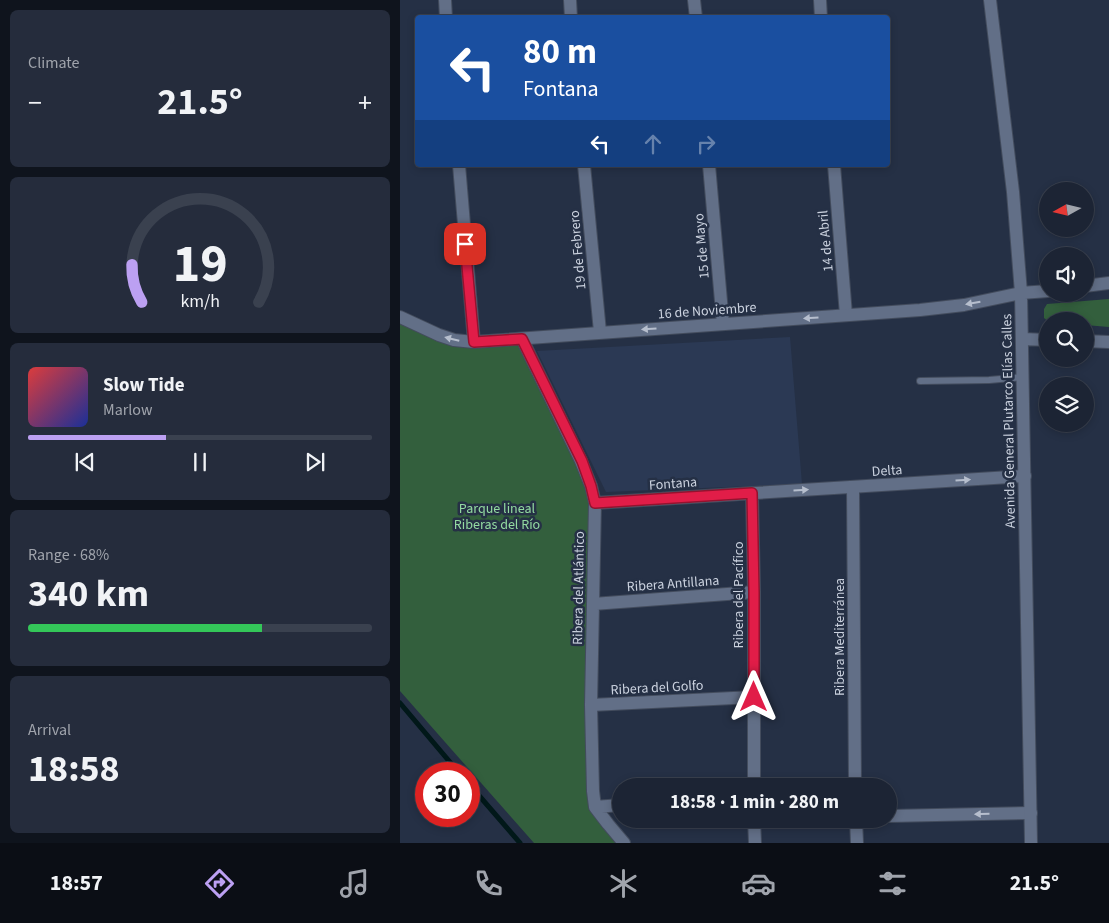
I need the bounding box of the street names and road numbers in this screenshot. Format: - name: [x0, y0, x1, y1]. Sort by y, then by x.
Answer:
- street label: 19 de Febrero: [565, 209, 591, 290]
- street label: 14 de Abril: [813, 209, 839, 272]
- street label: 15 de Mayo: [689, 212, 715, 279]
- street label: 16 de Noviembre: [657, 298, 757, 324]
- street label: Avenida General Plutarco Elías Calles: [997, 313, 1021, 528]
- street label: Delta: [871, 460, 903, 482]
- street label: Fontana: [648, 472, 698, 496]
- street label: Ribera del Atlántico: [568, 531, 590, 645]
- street label: Ribera del Pacífico: [729, 542, 749, 648]
- street label: Ribera Antillana: [626, 571, 720, 597]
- street label: Ribera Mediterránea: [830, 578, 850, 696]
- street label: Ribera del Golfo: [610, 676, 704, 700]

